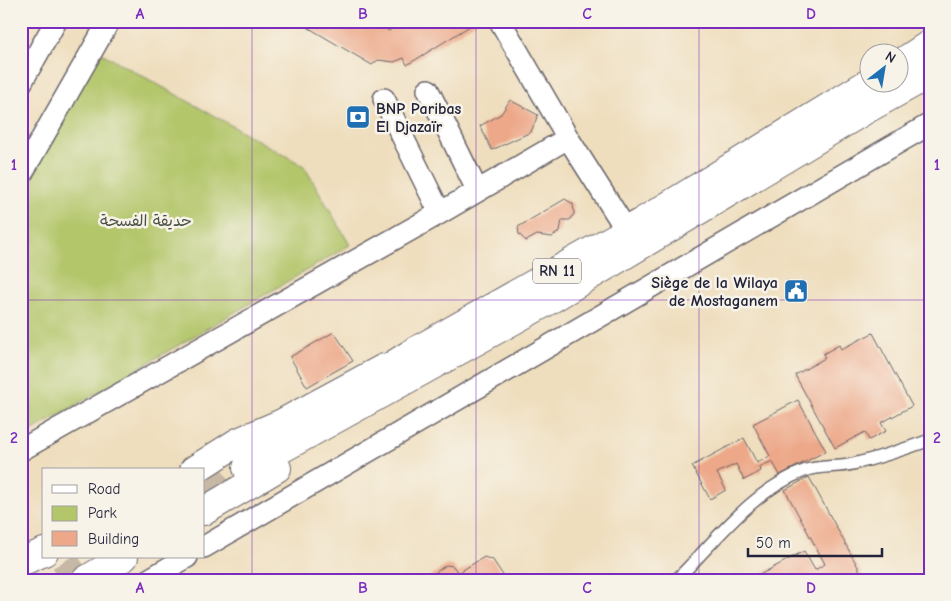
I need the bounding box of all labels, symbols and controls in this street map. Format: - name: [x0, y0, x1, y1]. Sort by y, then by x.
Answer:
- text: A: [136, 5, 145, 23]
- text: B: [358, 5, 368, 23]
- text: C: [582, 5, 592, 23]
- text: D: [806, 5, 816, 23]
- north arrow: [858, 42, 908, 92]
- text: N: [882, 48, 899, 67]
- place label: BNP Paribas El Djazaïr: [376, 100, 462, 136]
- bank icon: BNP Paribas El Djazaïr: [345, 104, 371, 130]
- text: 1: [11, 156, 17, 174]
- text: 1: [934, 156, 940, 174]
- park label: حديقة الفسحة: [100, 212, 192, 230]
- road number: RN 11: [533, 258, 581, 284]
- place label: Siège de la Wilaya de Mostaganem: [651, 274, 778, 310]
- public building icon: Siège de la Wilaya de Mostaganem: [783, 278, 809, 304]
- text: 2: [10, 429, 18, 447]
- text: 2: [933, 429, 941, 447]
- legend: [42, 468, 205, 558]
- text: Road: [88, 480, 120, 498]
- text: Park: [88, 504, 117, 522]
- scale bar: [748, 526, 882, 558]
- text: Building: [88, 530, 139, 548]
- text: 50 m: [756, 534, 791, 552]
- text: A: [136, 579, 145, 597]
- text: B: [358, 579, 368, 597]
- text: C: [582, 579, 592, 597]
- text: D: [806, 579, 816, 597]

